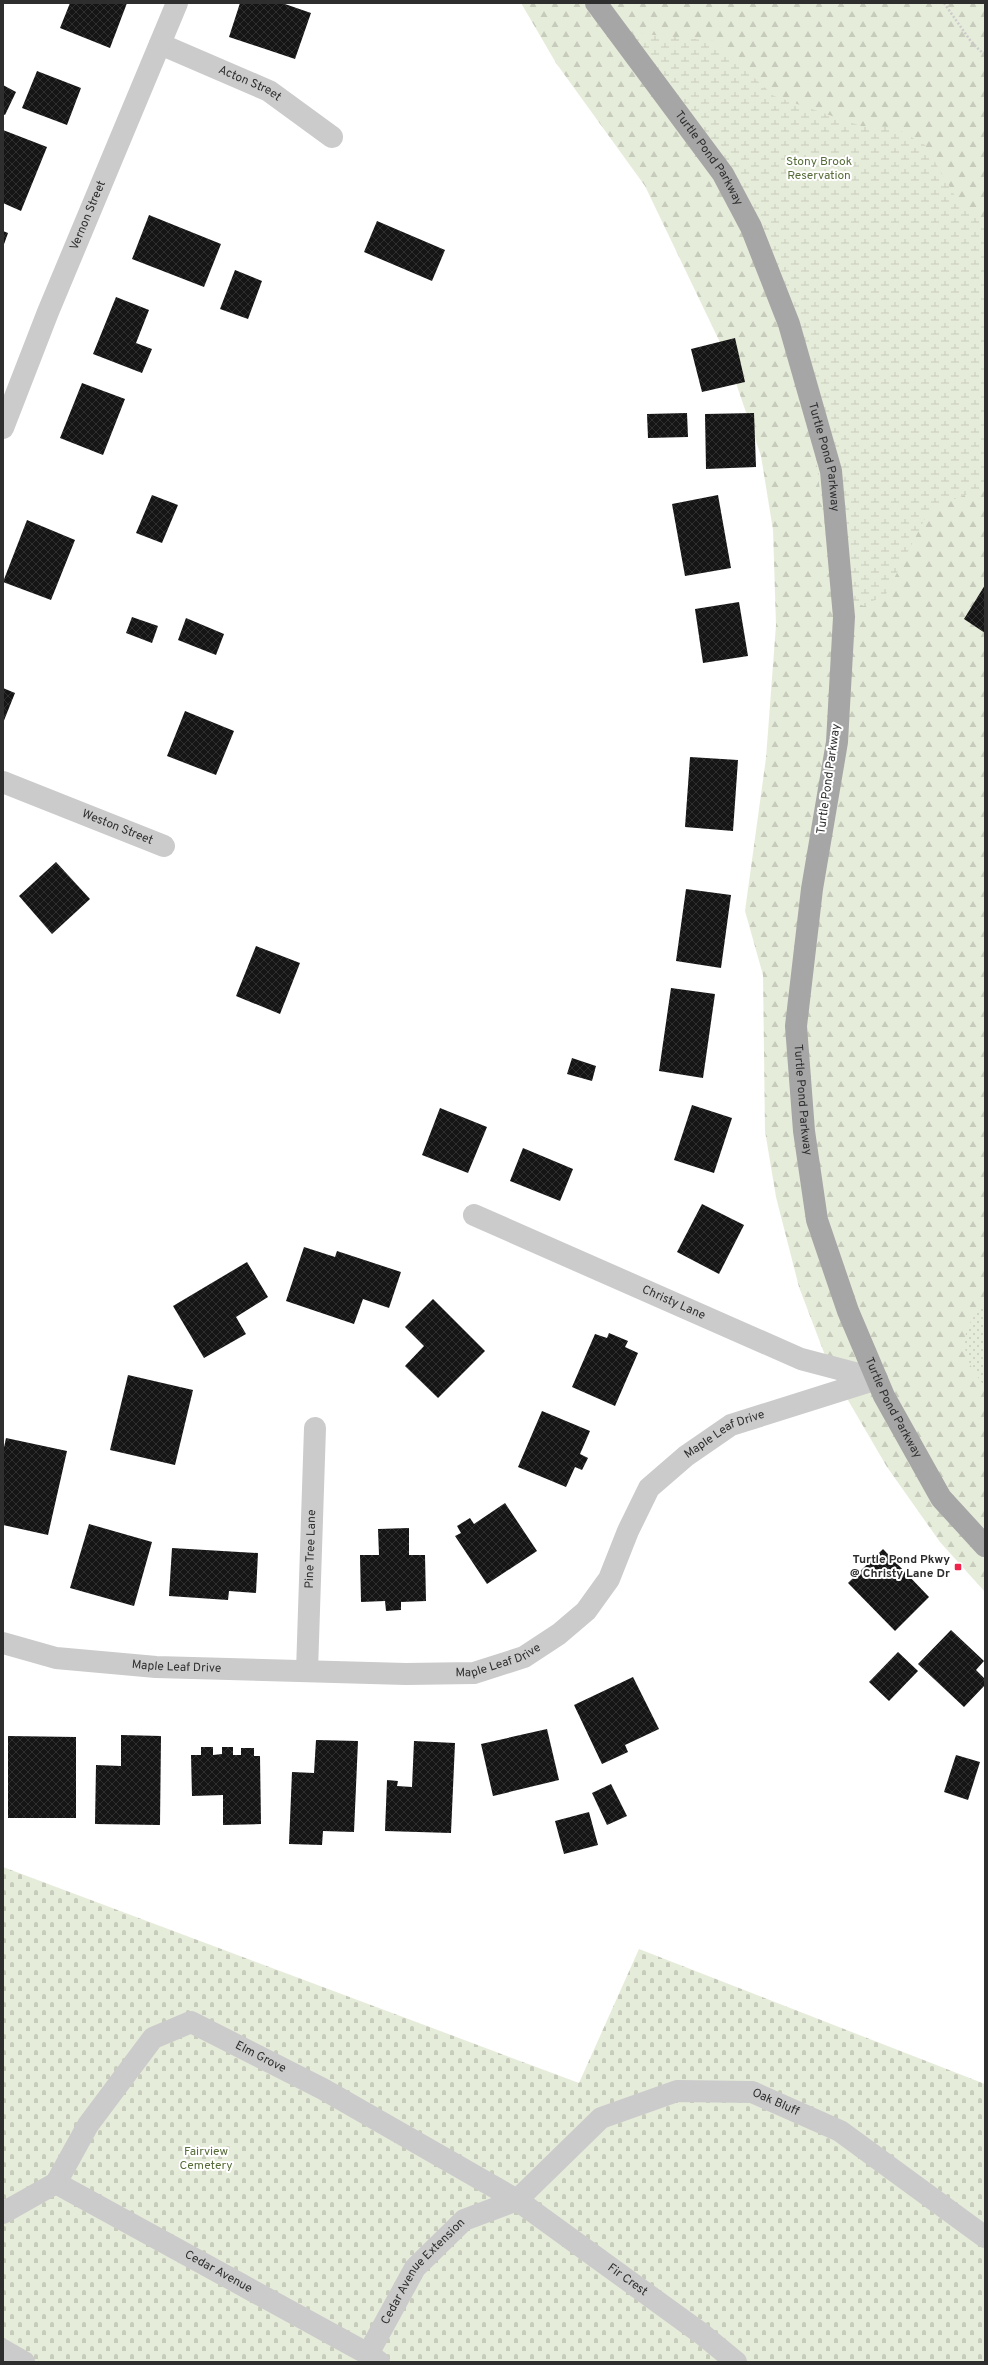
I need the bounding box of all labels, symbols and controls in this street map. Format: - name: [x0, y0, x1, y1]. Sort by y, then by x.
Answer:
- street label: Acton Street: [216, 62, 284, 105]
- street label: Turtle Pond Parkway: [671, 108, 746, 208]
- park label: Stony Brook Reservation: [786, 154, 852, 184]
- street label: Vernon Street: [67, 178, 110, 253]
- street label: Turtle Pond Parkway: [804, 401, 843, 512]
- street label: Turtle Pond Parkway: [813, 723, 845, 835]
- street label: Weston Street: [79, 806, 155, 849]
- street label: Turtle Pond Parkway: [789, 1044, 815, 1157]
- street label: Christy Lane: [639, 1282, 708, 1324]
- street label: Turtle Pond Parkway: [861, 1355, 925, 1461]
- street label: Maple Leaf Drive: [681, 1407, 767, 1463]
- street label: Pine Tree Lane: [302, 1509, 320, 1589]
- place label: Turtle Pond Pkwy @ Christy Lane Dr: [850, 1552, 950, 1582]
- marker: Turtle Pond Pkwy @ Christy Lane Dr: [953, 1562, 963, 1572]
- street label: Maple Leaf Drive: [455, 1640, 544, 1681]
- street label: Maple Leaf Drive: [131, 1657, 222, 1677]
- street label: Elm Grove: [232, 2038, 289, 2077]
- street label: Oak Bluff: [749, 2085, 802, 2120]
- park label: Fairview Cemetery: [179, 2144, 233, 2174]
- street label: Cedar Avenue Extension: [378, 2215, 469, 2328]
- street label: Cedar Avenue: [182, 2247, 255, 2297]
- street label: Fir Crest: [604, 2260, 651, 2300]

